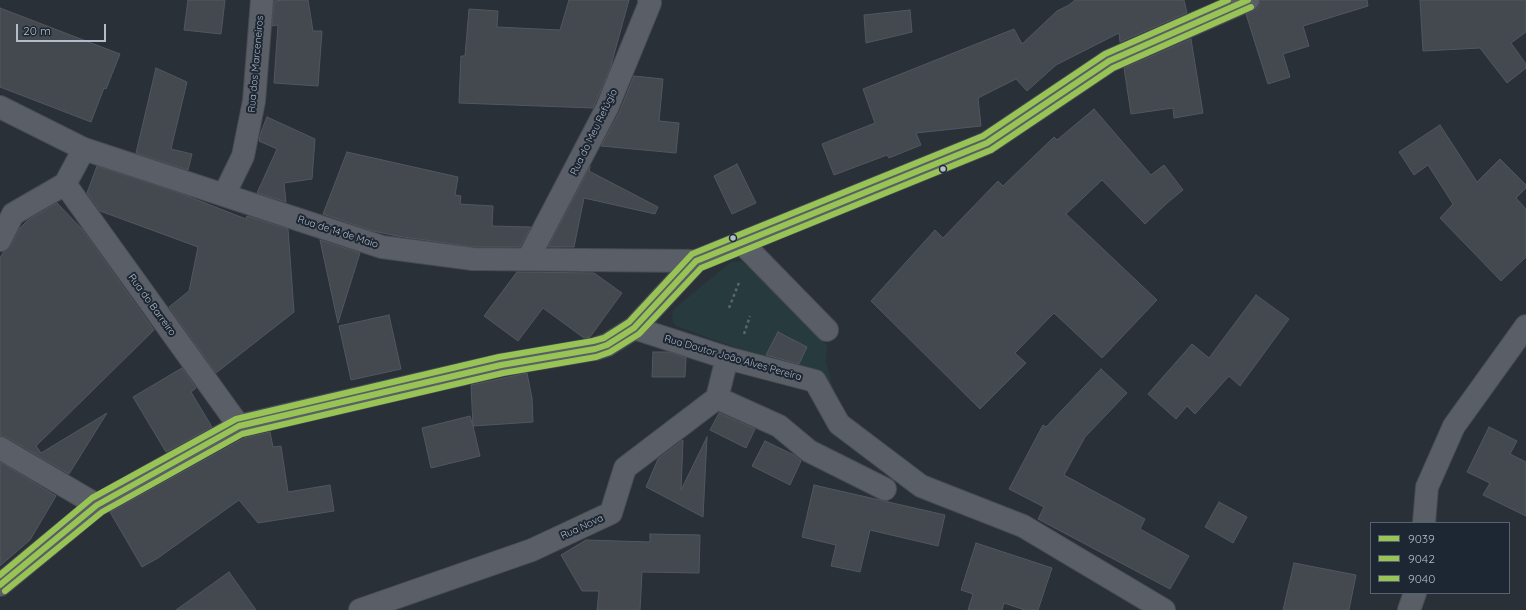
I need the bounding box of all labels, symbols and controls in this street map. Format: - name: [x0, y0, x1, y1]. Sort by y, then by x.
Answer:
- street label: Rua dos Marceneiros: [246, 15, 266, 113]
- scale bar: [18, 16, 108, 42]
- text: 20 m: [23, 23, 51, 38]
- street label: Rua do Meu Refúgio: [568, 87, 620, 177]
- unlabelled marker: [938, 164, 948, 174]
- street label: Rua de 14 de Maio: [296, 213, 380, 251]
- unlabelled marker: [728, 233, 738, 243]
- street label: Rua do Barreiro: [126, 272, 178, 338]
- street label: Rua Doutor João Alves Pereira: [663, 333, 803, 383]
- street label: Rua Nova: [559, 512, 605, 542]
- legend: [1370, 522, 1510, 594]
- text: 9039: [1408, 531, 1435, 546]
- text: 9042: [1408, 551, 1435, 566]
- text: 9040: [1408, 571, 1435, 586]

